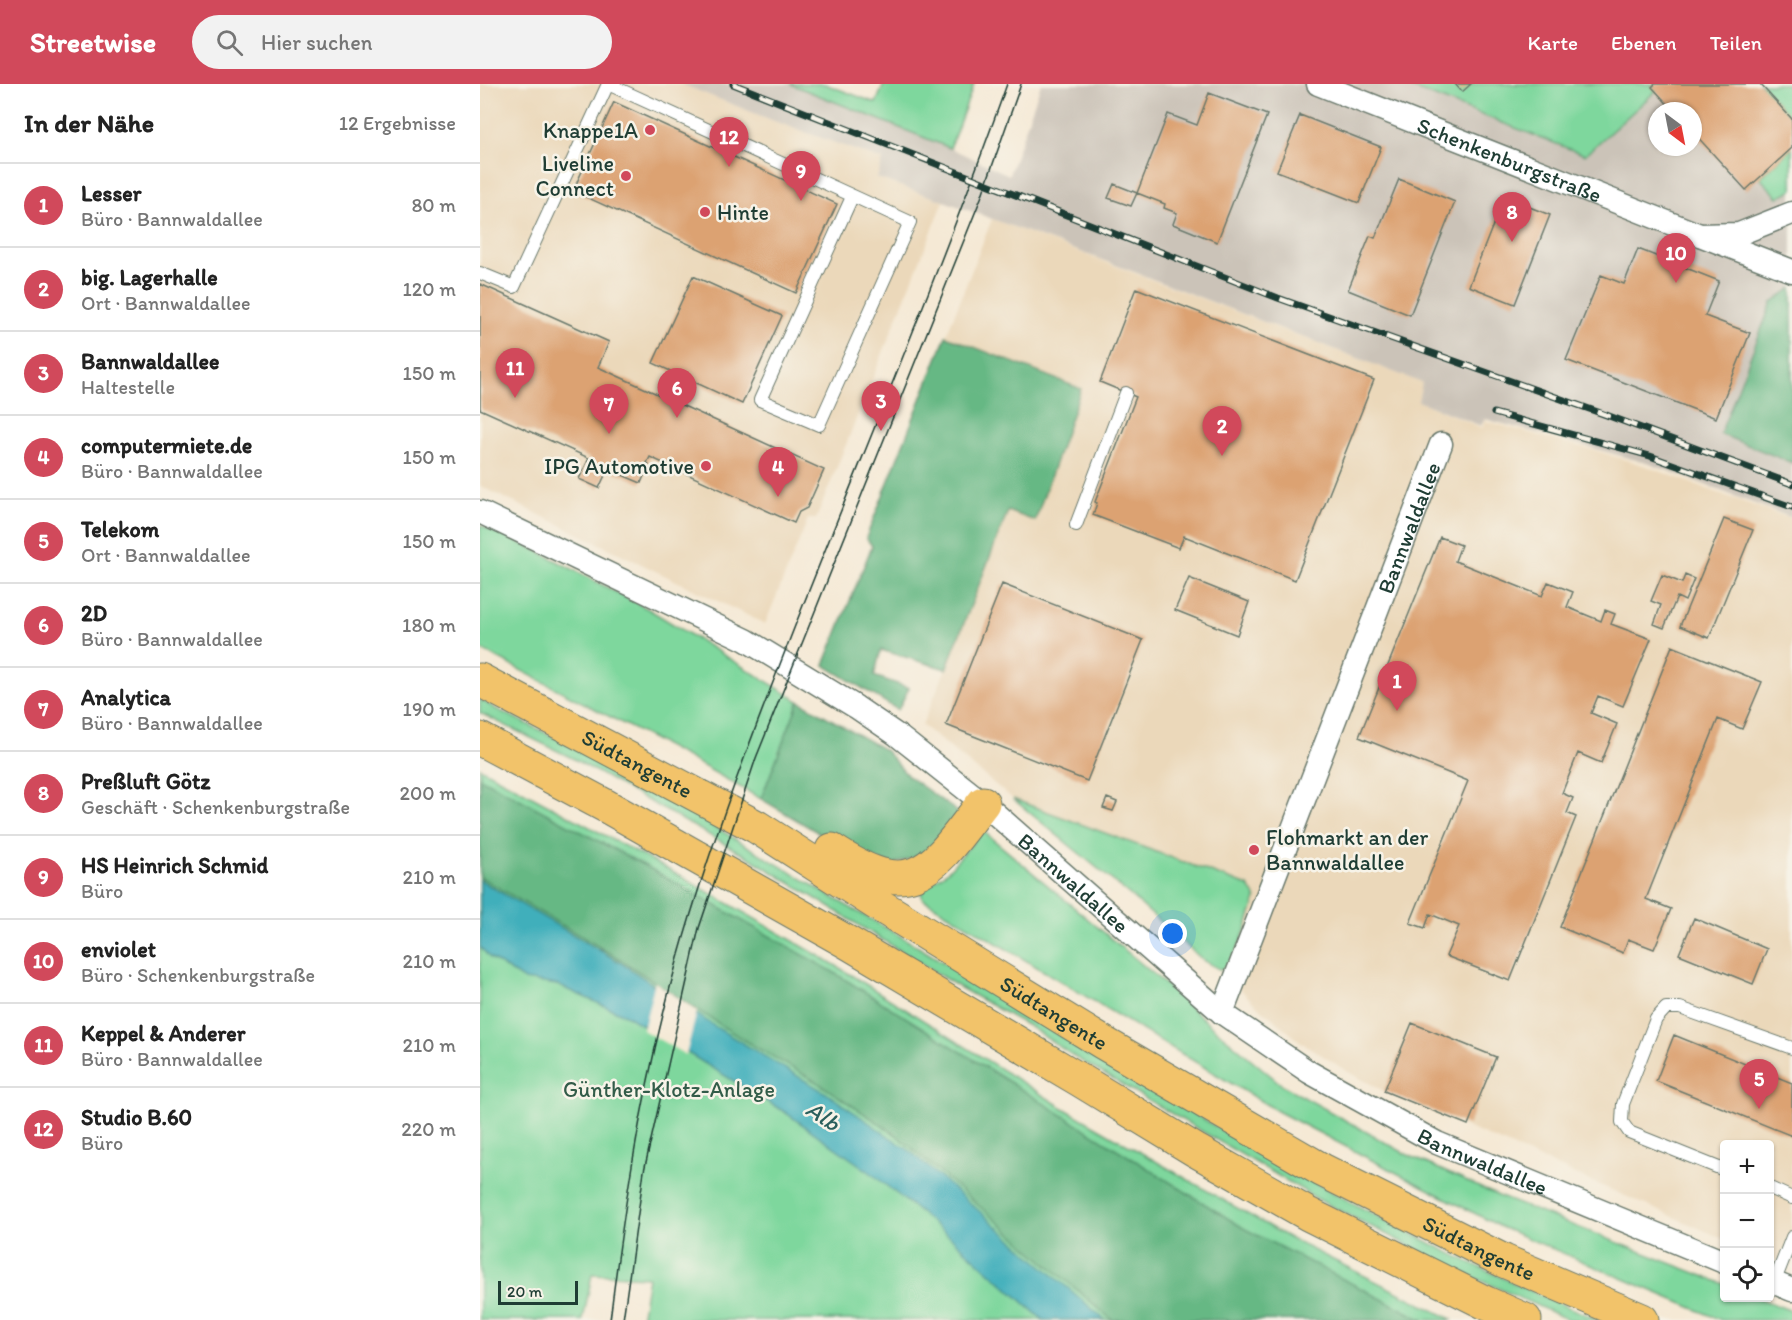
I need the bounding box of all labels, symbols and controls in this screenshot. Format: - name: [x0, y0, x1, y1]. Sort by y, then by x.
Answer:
- search box: [192, 15, 612, 69]
- text: Streetwise: [30, 25, 156, 59]
- icon: search: [213, 26, 246, 59]
- text: Hier suchen: [261, 29, 372, 56]
- text: Karte: [1528, 30, 1578, 55]
- text: Ebenen: [1611, 30, 1677, 55]
- text: Teilen: [1710, 30, 1762, 55]
- north arrow: [1648, 102, 1702, 156]
- text: In der Nähe: [24, 107, 154, 139]
- text: 12 Ergebnisse: [339, 111, 456, 135]
- street label: Schenkenburgstraße: [1413, 112, 1606, 209]
- place label: Knappe1A: [543, 117, 638, 144]
- pin: 12: [710, 118, 748, 167]
- marker: Knappe1A: [643, 123, 657, 137]
- place label: Liveline Connect: [535, 150, 614, 202]
- pin: 9: [782, 152, 820, 201]
- marker: Liveline Connect: [619, 169, 633, 183]
- text: Lesser: [81, 180, 141, 207]
- pin: 8: [1492, 192, 1532, 242]
- text: 1: [39, 193, 48, 217]
- text: 80 m: [411, 193, 456, 217]
- place label: Hinte: [717, 199, 769, 226]
- marker: Hinte: [698, 205, 712, 219]
- text: Büro · Bannwaldallee: [81, 207, 263, 231]
- pin: 10: [1656, 234, 1696, 283]
- text: big. Lagerhalle: [81, 264, 218, 291]
- text: 2: [38, 277, 49, 301]
- text: 120 m: [403, 277, 456, 301]
- text: Ort · Bannwaldallee: [81, 291, 251, 315]
- text: Bannwaldallee: [81, 348, 219, 375]
- pin: 11: [495, 348, 534, 398]
- text: 3: [38, 361, 49, 385]
- text: 150 m: [403, 361, 456, 385]
- pin: 6: [658, 368, 696, 418]
- text: Haltestelle: [81, 375, 175, 399]
- pin: 3: [862, 382, 900, 431]
- pin: 7: [590, 384, 628, 434]
- pin: 2: [1202, 406, 1242, 456]
- text: computermiete.de: [81, 432, 252, 459]
- text: 4: [37, 445, 50, 469]
- text: 150 m: [403, 445, 456, 469]
- pin: 4: [758, 448, 798, 497]
- place label: IPG Automotive: [544, 453, 694, 480]
- street label: Bannwaldallee: [1372, 458, 1447, 597]
- text: Büro · Bannwaldallee: [81, 459, 263, 483]
- marker: IPG Automotive: [699, 459, 713, 473]
- text: Telekom: [81, 516, 159, 543]
- text: 5: [38, 529, 49, 553]
- text: 150 m: [403, 529, 456, 553]
- text: Ort · Bannwaldallee: [81, 543, 251, 567]
- text: 2D: [81, 600, 107, 627]
- text: 6: [38, 613, 49, 637]
- text: 180 m: [402, 613, 456, 637]
- text: Büro · Bannwaldallee: [81, 627, 263, 651]
- pin: 1: [1378, 662, 1416, 711]
- text: Analytica: [81, 684, 171, 711]
- text: 7: [39, 697, 48, 721]
- text: 190 m: [403, 697, 456, 721]
- text: Büro · Bannwaldallee: [81, 711, 263, 735]
- street label: Südtangente: [577, 724, 697, 804]
- text: Preßluft Götz: [81, 768, 211, 795]
- text: 8: [38, 781, 49, 805]
- text: 200 m: [400, 781, 456, 805]
- text: Geschäft · Schenkenburgstraße: [81, 795, 350, 819]
- place label: Flohmarkt an der Bannwaldallee: [1266, 824, 1429, 876]
- street label: Bannwaldallee: [1012, 827, 1134, 939]
- marker: Flohmarkt an der Bannwaldallee: [1247, 843, 1261, 857]
- text: HS Heinrich Schmid: [81, 852, 268, 879]
- text: 9: [38, 865, 49, 889]
- text: 210 m: [403, 865, 456, 889]
- text: Büro: [81, 879, 123, 903]
- your location: [1158, 919, 1187, 948]
- text: enviolet: [81, 936, 156, 963]
- text: 10: [33, 949, 54, 973]
- text: 210 m: [403, 949, 456, 973]
- text: Büro · Schenkenburgstraße: [81, 963, 315, 987]
- street label: Südtangente: [995, 970, 1113, 1056]
- text: Keppel & Anderer: [81, 1020, 245, 1047]
- text: 11: [34, 1033, 53, 1057]
- text: 210 m: [403, 1033, 456, 1057]
- text: Büro · Bannwaldallee: [81, 1047, 263, 1071]
- pin: 5: [1740, 1060, 1778, 1109]
- park label: Günther-Klotz-Anlage: [563, 1076, 775, 1103]
- water label: Alb: [801, 1094, 847, 1138]
- text: Studio B.60: [81, 1104, 192, 1131]
- text: 12: [34, 1117, 53, 1141]
- text: 220 m: [401, 1117, 456, 1141]
- street label: Bannwaldallee: [1413, 1122, 1551, 1201]
- text: Büro: [81, 1131, 123, 1155]
- map controls: [1720, 1140, 1774, 1302]
- button: +: [1720, 1140, 1774, 1194]
- button: −: [1720, 1194, 1774, 1248]
- street label: Südtangente: [1418, 1210, 1539, 1287]
- button: locate: [1720, 1248, 1774, 1302]
- scale bar: [498, 1278, 578, 1306]
- text: 20 m: [507, 1282, 542, 1301]

